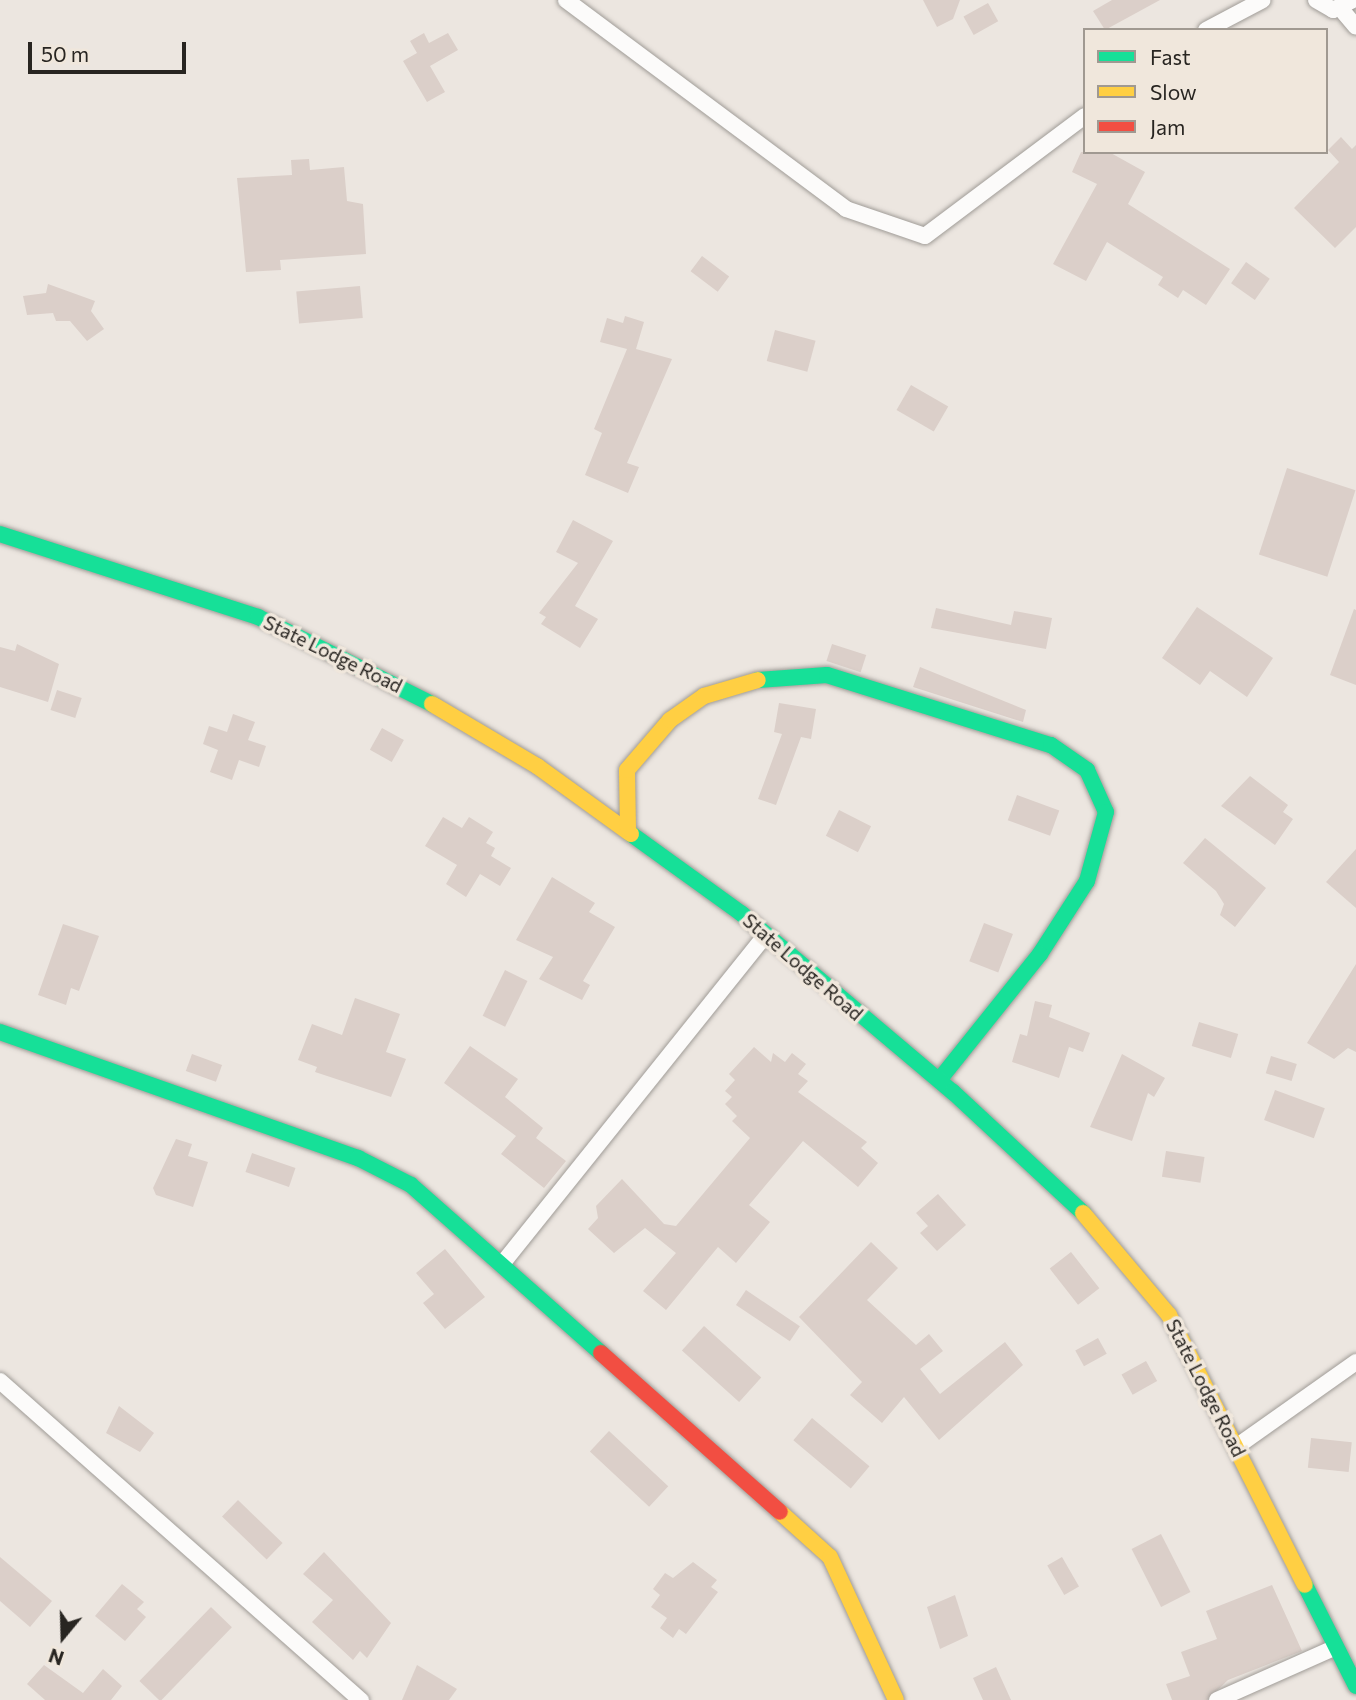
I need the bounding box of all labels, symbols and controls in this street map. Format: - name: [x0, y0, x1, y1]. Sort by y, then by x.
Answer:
- scale bar: [32, 28, 189, 72]
- legend: [1083, 28, 1328, 154]
- text: 50 m: [41, 41, 89, 66]
- text: Fast: [1150, 44, 1191, 69]
- text: Slow: [1150, 79, 1197, 104]
- text: Jam: [1150, 114, 1185, 139]
- street label: State Lodge Road: [260, 611, 406, 697]
- street label: State Lodge Road: [738, 909, 868, 1025]
- street label: State Lodge Road: [1161, 1315, 1251, 1461]
- north arrow: [28, 1602, 98, 1672]
- text: N: [46, 1644, 66, 1671]

